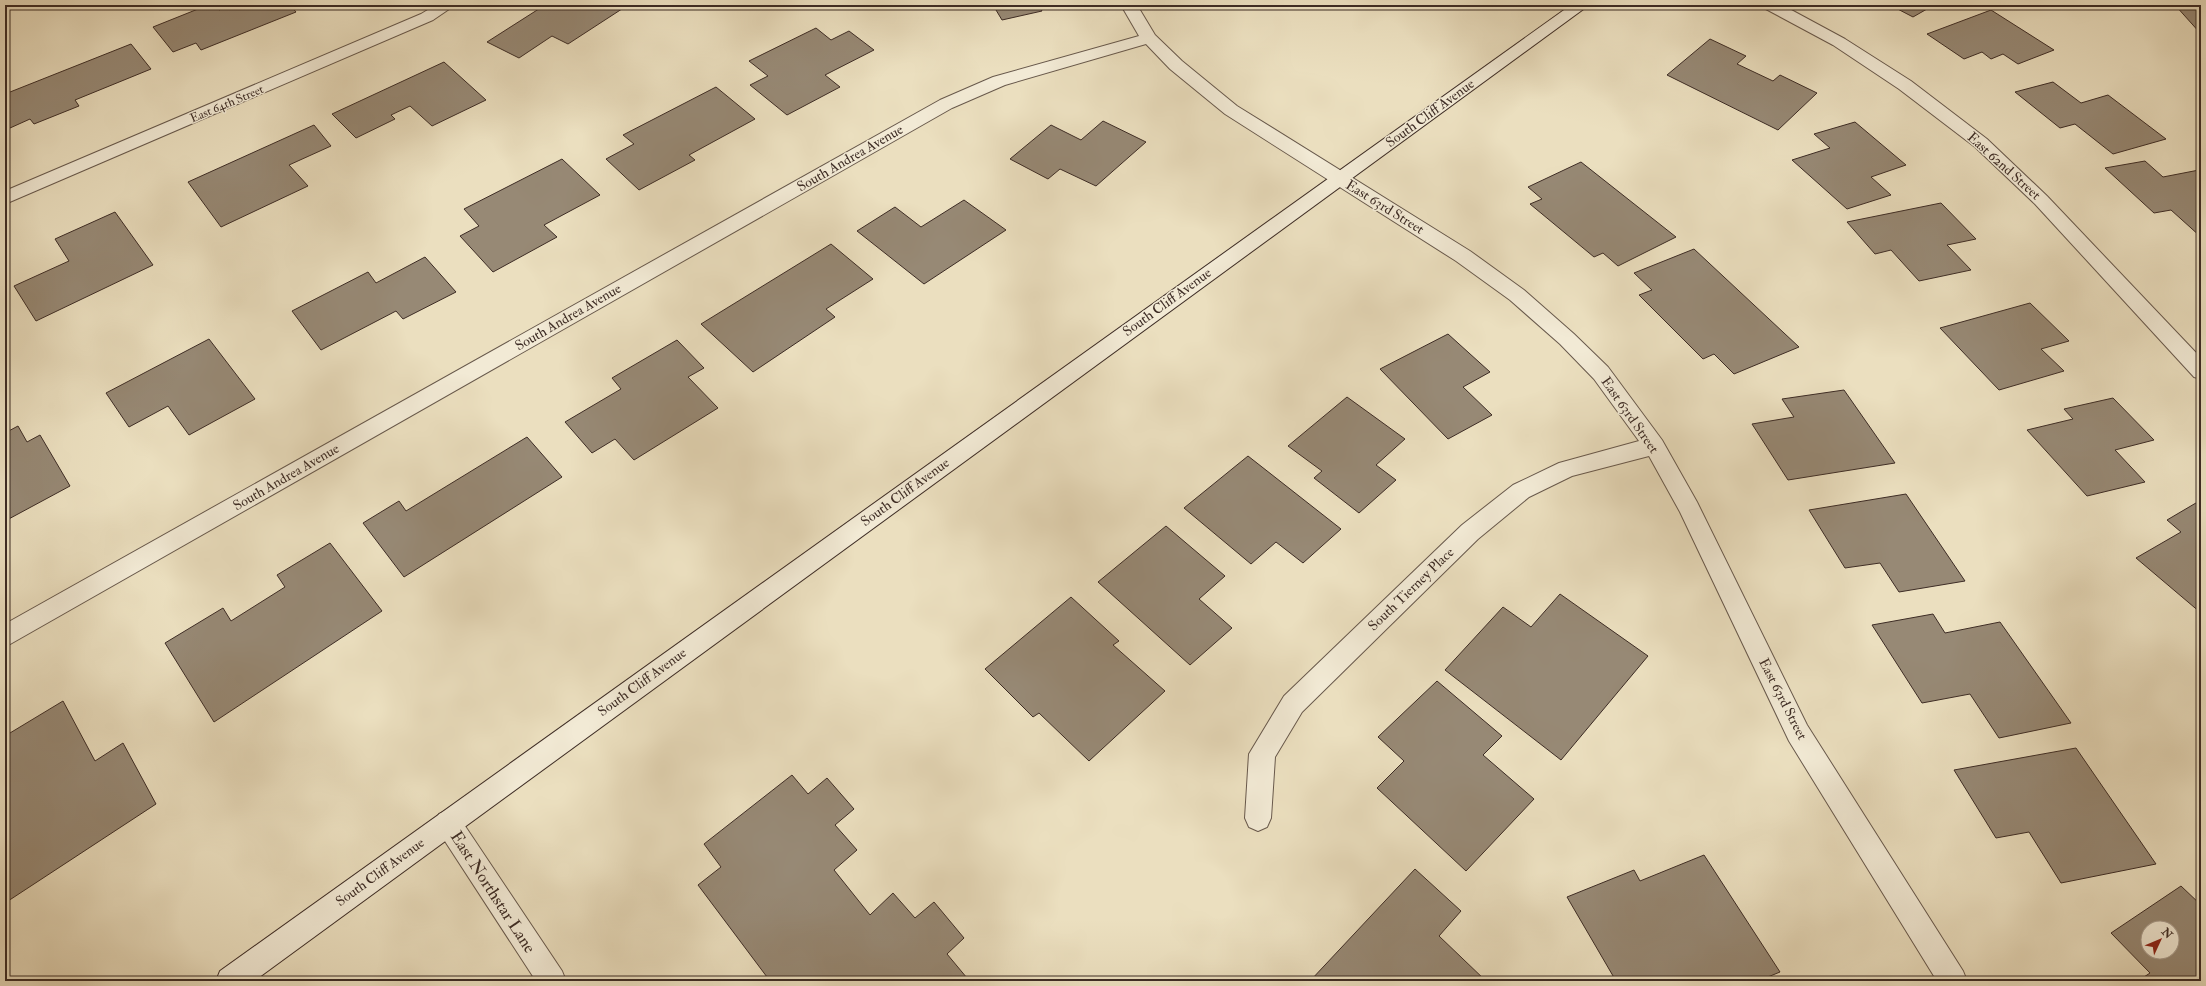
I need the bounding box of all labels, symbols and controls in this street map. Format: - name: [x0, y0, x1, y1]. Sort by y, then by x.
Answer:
- street label: South Cliff Avenue: [1382, 75, 1478, 151]
- street label: East 64th Street: [188, 82, 266, 126]
- street label: South Andrea Avenue: [794, 121, 906, 195]
- street label: East 62nd Street: [1964, 129, 2045, 204]
- street label: East 63rd Street: [1343, 176, 1428, 238]
- street label: South Cliff Avenue: [1119, 264, 1215, 340]
- street label: South Andrea Avenue: [512, 280, 624, 354]
- street label: East 63rd Street: [1597, 374, 1663, 457]
- street label: South Andrea Avenue: [230, 440, 342, 514]
- street label: South Cliff Avenue: [857, 454, 953, 530]
- street label: South Tierney Place: [1365, 544, 1458, 635]
- street label: South Cliff Avenue: [594, 644, 690, 720]
- street label: East 63rd Street: [1755, 655, 1811, 743]
- street label: East Northstar Lane: [446, 827, 540, 957]
- street label: South Cliff Avenue: [332, 834, 428, 910]
- north arrow: [2140, 920, 2180, 960]
- text: N: [2158, 925, 2176, 942]

